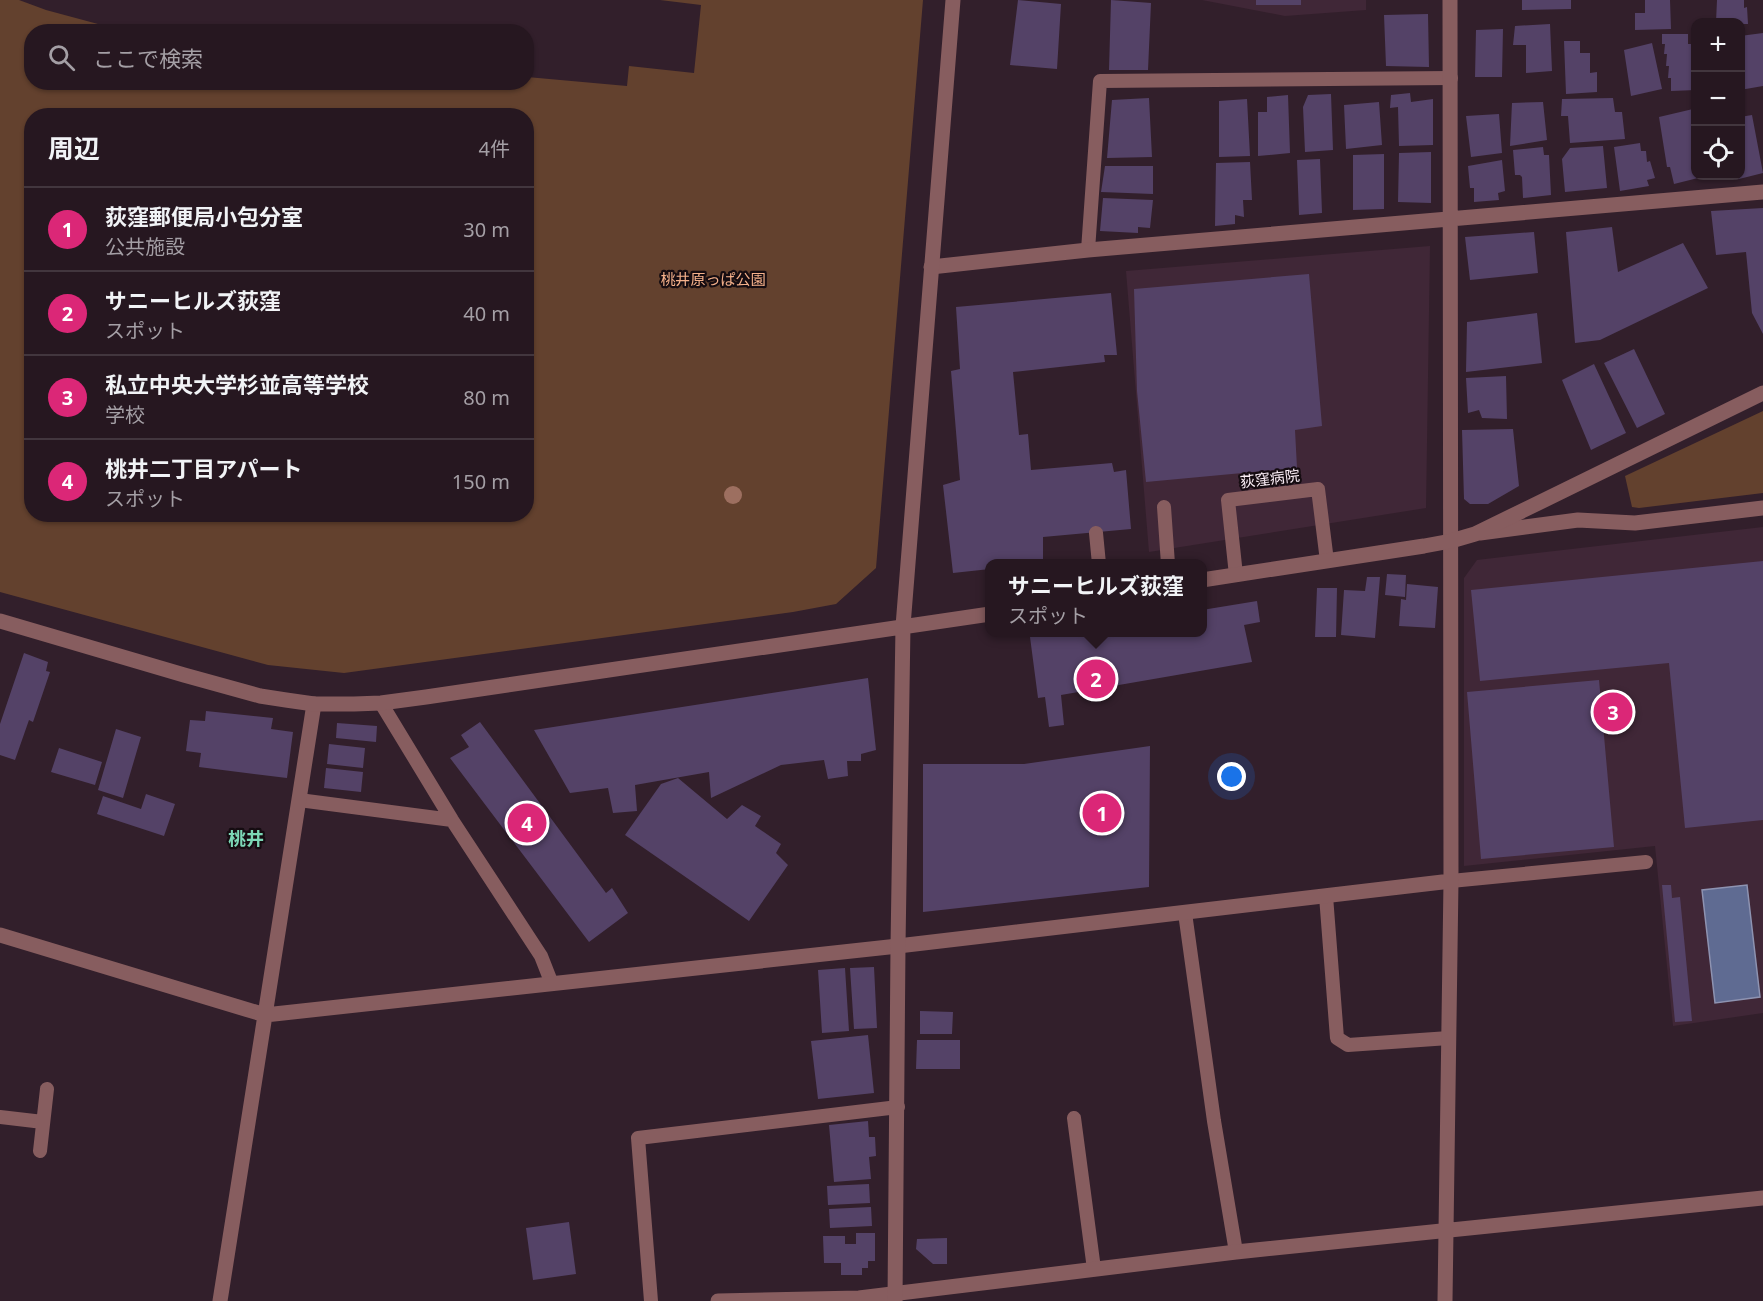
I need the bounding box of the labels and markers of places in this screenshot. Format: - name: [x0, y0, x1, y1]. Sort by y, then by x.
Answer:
- pin: 2: [1076, 656, 1116, 702]
- pin: 3: [1594, 690, 1632, 734]
- pin: 1: [1082, 790, 1122, 836]
- pin: 4: [508, 800, 546, 846]

